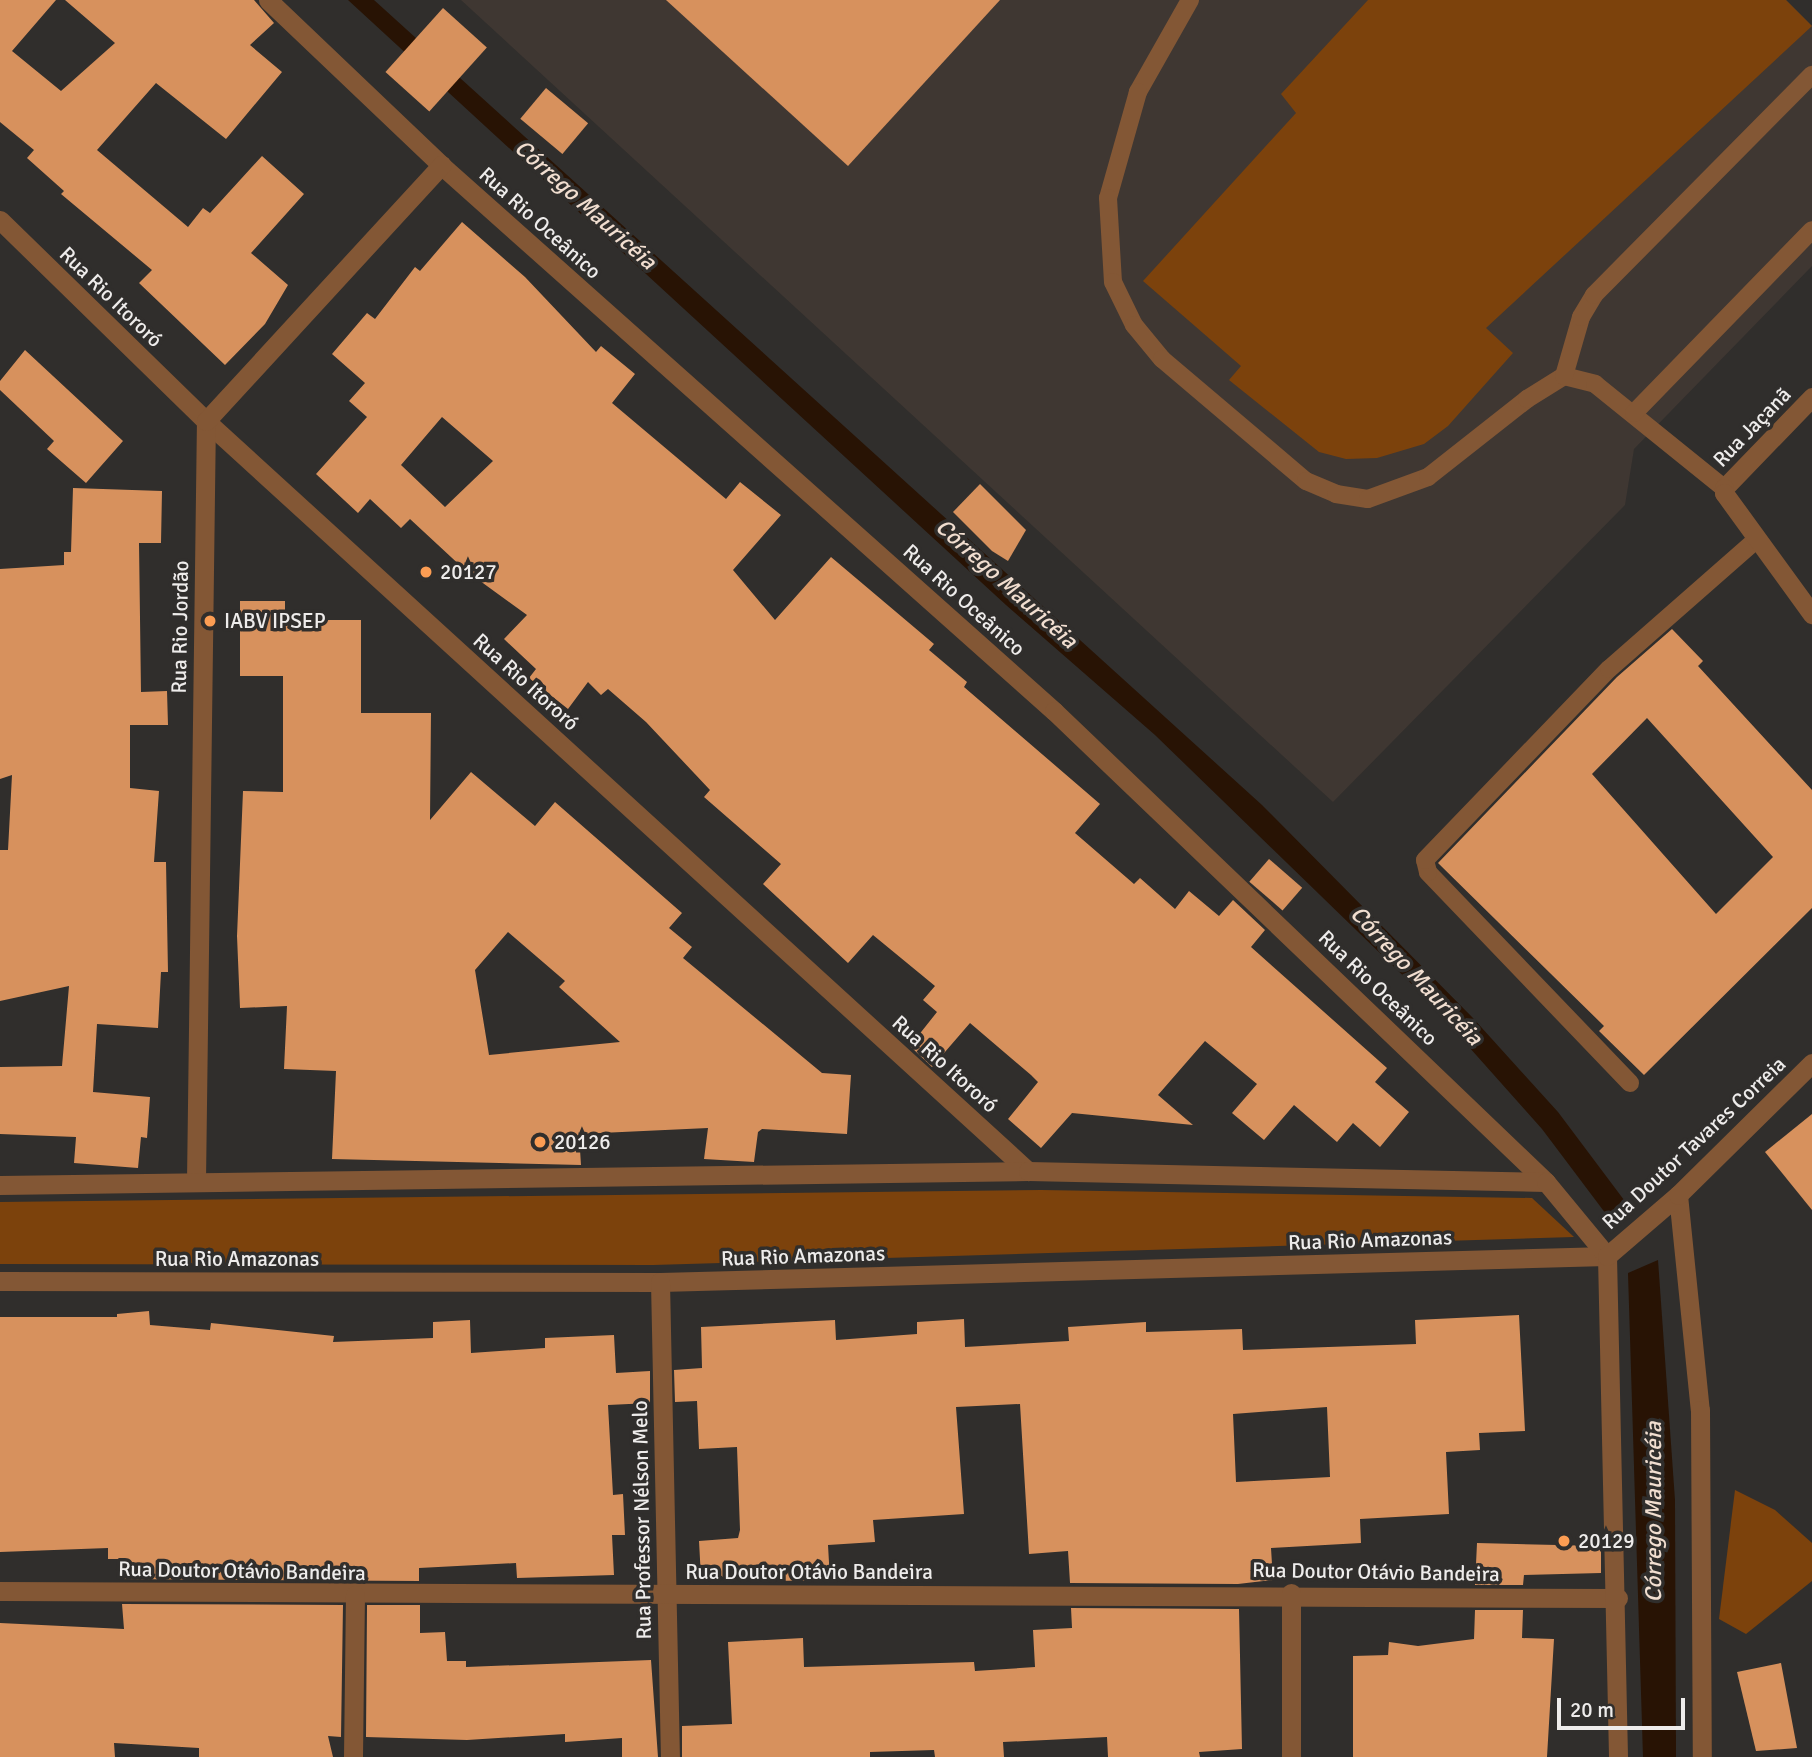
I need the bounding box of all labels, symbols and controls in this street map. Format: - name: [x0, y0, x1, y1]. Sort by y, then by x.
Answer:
- water label: Córrego Mauricéia: [509, 134, 661, 276]
- street label: Rua Rio Oceânico: [474, 162, 606, 284]
- street label: Rua Rio Itororó: [54, 242, 168, 352]
- street label: Rua Jaçanã: [1708, 382, 1796, 472]
- water label: Córrego Mauricéia: [930, 513, 1082, 655]
- street label: Rua Rio Oceânico: [898, 539, 1030, 661]
- place label: 20127: [440, 559, 497, 585]
- street label: Rua Rio Jordão: [166, 560, 194, 694]
- marker: 20127: [418, 564, 434, 580]
- place label: IABV IPSEP: [224, 608, 326, 634]
- marker: IABV IPSEP: [202, 613, 218, 629]
- street label: Rua Rio Itororó: [468, 628, 584, 736]
- water label: Córrego Mauricéia: [1344, 900, 1488, 1052]
- street label: Rua Rio Oceânico: [1313, 925, 1443, 1051]
- street label: Rua Rio Itororó: [887, 1010, 1003, 1118]
- street label: Rua Doutor Tavares Correia: [1597, 1051, 1791, 1235]
- place label: 20126: [554, 1129, 611, 1155]
- marker: 20126: [532, 1134, 548, 1150]
- street label: Rua Rio Amazonas: [1287, 1225, 1453, 1255]
- street label: Rua Rio Amazonas: [720, 1241, 886, 1271]
- street label: Rua Rio Amazonas: [155, 1246, 319, 1272]
- street label: Rua Professor Nélson Melo: [627, 1400, 657, 1640]
- water label: Córrego Mauricéia: [1640, 1422, 1668, 1602]
- place label: 20129: [1578, 1528, 1635, 1554]
- marker: 20129: [1556, 1533, 1572, 1549]
- street label: Rua Doutor Otávio Bandeira: [118, 1556, 366, 1586]
- street label: Rua Doutor Otávio Bandeira: [1252, 1557, 1500, 1587]
- street label: Rua Doutor Otávio Bandeira: [685, 1559, 933, 1585]
- scale bar: [1560, 1684, 1688, 1728]
- text: 20 m: [1570, 1697, 1614, 1723]

